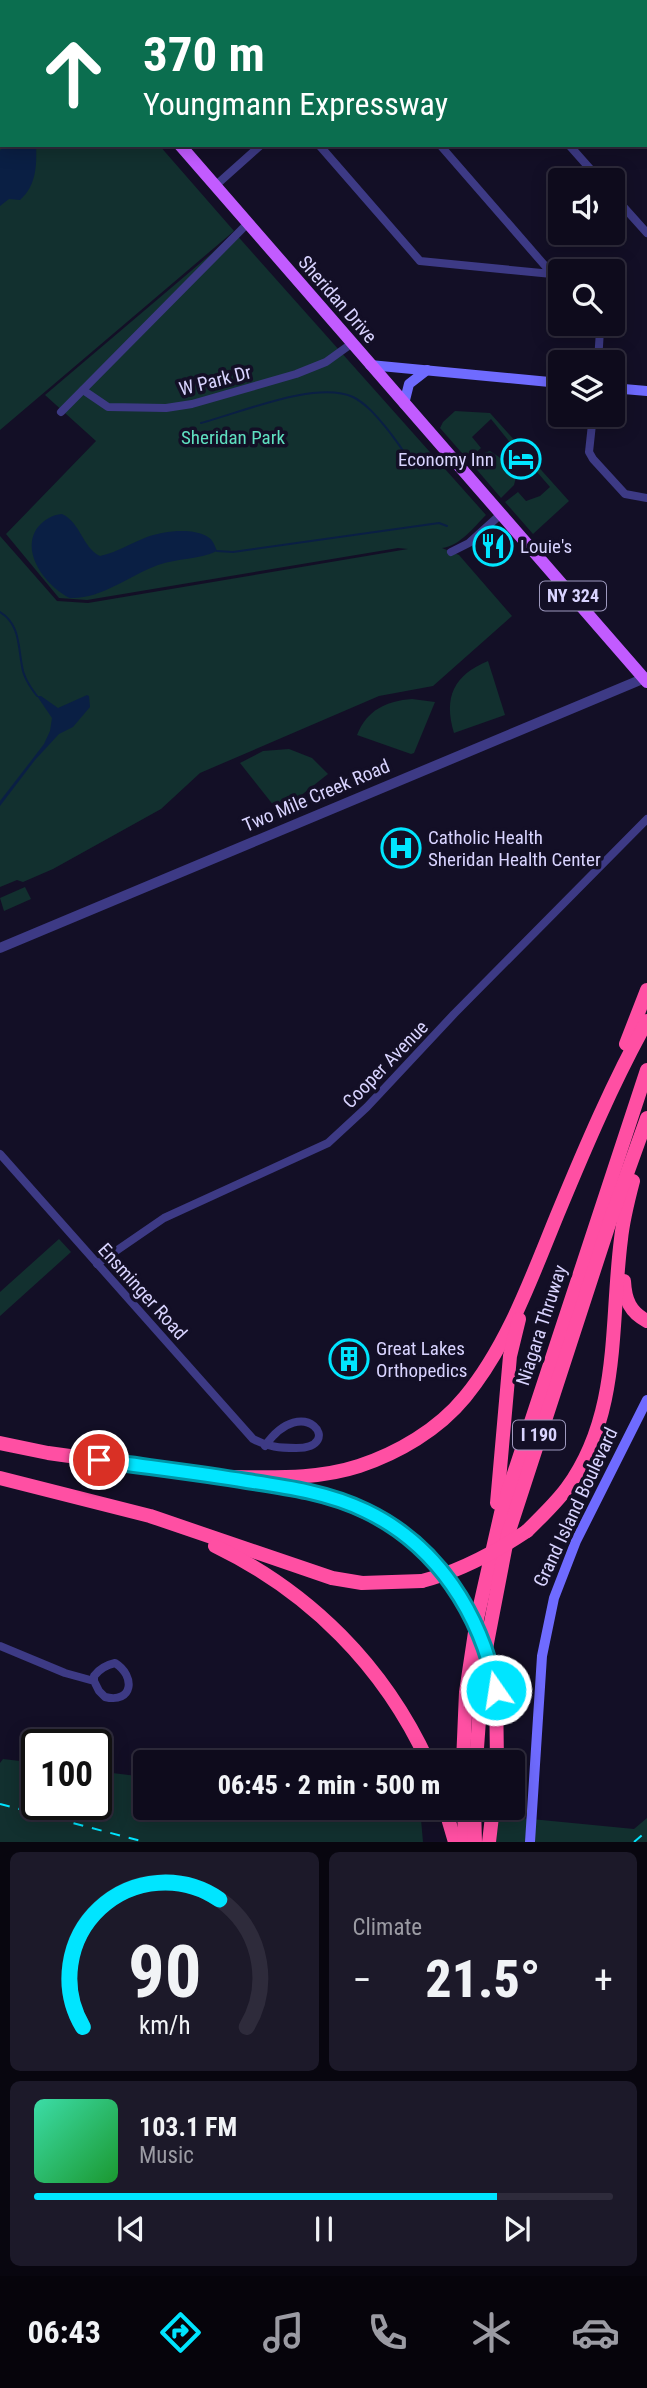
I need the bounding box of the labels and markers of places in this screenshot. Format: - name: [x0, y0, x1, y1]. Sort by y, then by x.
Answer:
- hotel icon: Economy Inn: [500, 438, 542, 480]
- place label: Economy Inn: [398, 448, 494, 471]
- restaurant icon: Louie's: [472, 525, 514, 567]
- place label: Louie's: [520, 535, 572, 558]
- place label: Catholic Health Sheridan Health Center: [428, 826, 601, 871]
- hospital icon: Catholic Health Sheridan Health Center: [380, 827, 422, 869]
- place label: Great Lakes Orthopedics: [376, 1337, 468, 1382]
- building icon: Great Lakes Orthopedics: [328, 1338, 370, 1380]
- pin: [69, 1430, 129, 1490]

